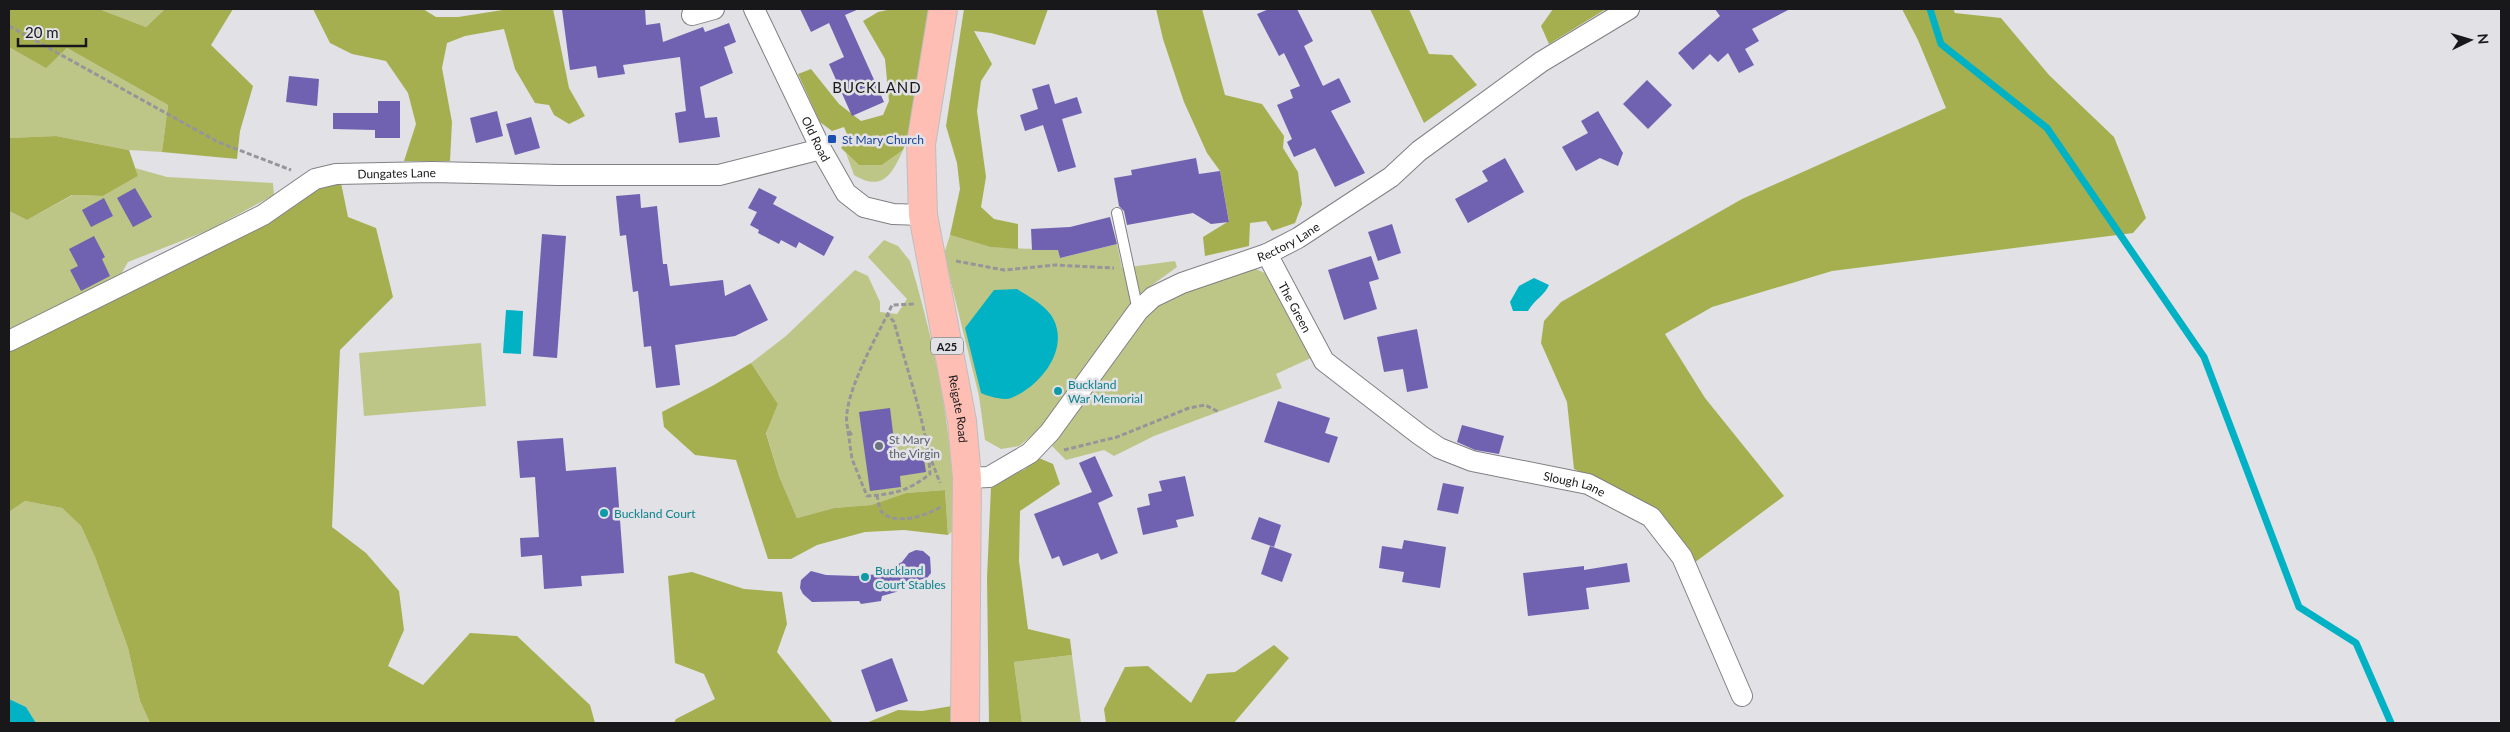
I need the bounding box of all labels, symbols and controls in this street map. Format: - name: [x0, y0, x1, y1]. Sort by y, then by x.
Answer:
- scale bar: [18, 15, 85, 47]
- north arrow: [2445, 15, 2495, 65]
- text: 20 m: [25, 23, 59, 41]
- text: N: [2475, 33, 2492, 45]
- district label: BUCKLAND: [832, 78, 922, 96]
- street label: Old Road: [799, 114, 834, 164]
- place label: St Mary Church: [842, 132, 924, 147]
- marker: St Mary Church: [826, 133, 838, 145]
- street label: Dungates Lane: [357, 164, 436, 181]
- street label: Rectory Lane: [1255, 219, 1322, 264]
- street label: The Green: [1276, 279, 1315, 335]
- road number: A25: [931, 338, 963, 354]
- street label: Reigate Road: [946, 374, 971, 444]
- place label: Buckland War Memorial: [1068, 377, 1143, 406]
- marker: Buckland War Memorial: [1052, 385, 1064, 397]
- place label: St Mary the Virgin: [889, 432, 940, 461]
- marker: St Mary the Virgin: [873, 440, 885, 452]
- street label: Slough Lane: [1542, 468, 1608, 499]
- place label: Buckland Court: [614, 506, 696, 521]
- marker: Buckland Court: [598, 507, 610, 519]
- place label: Buckland Court Stables: [875, 563, 946, 592]
- marker: Buckland Court Stables: [859, 571, 871, 583]

